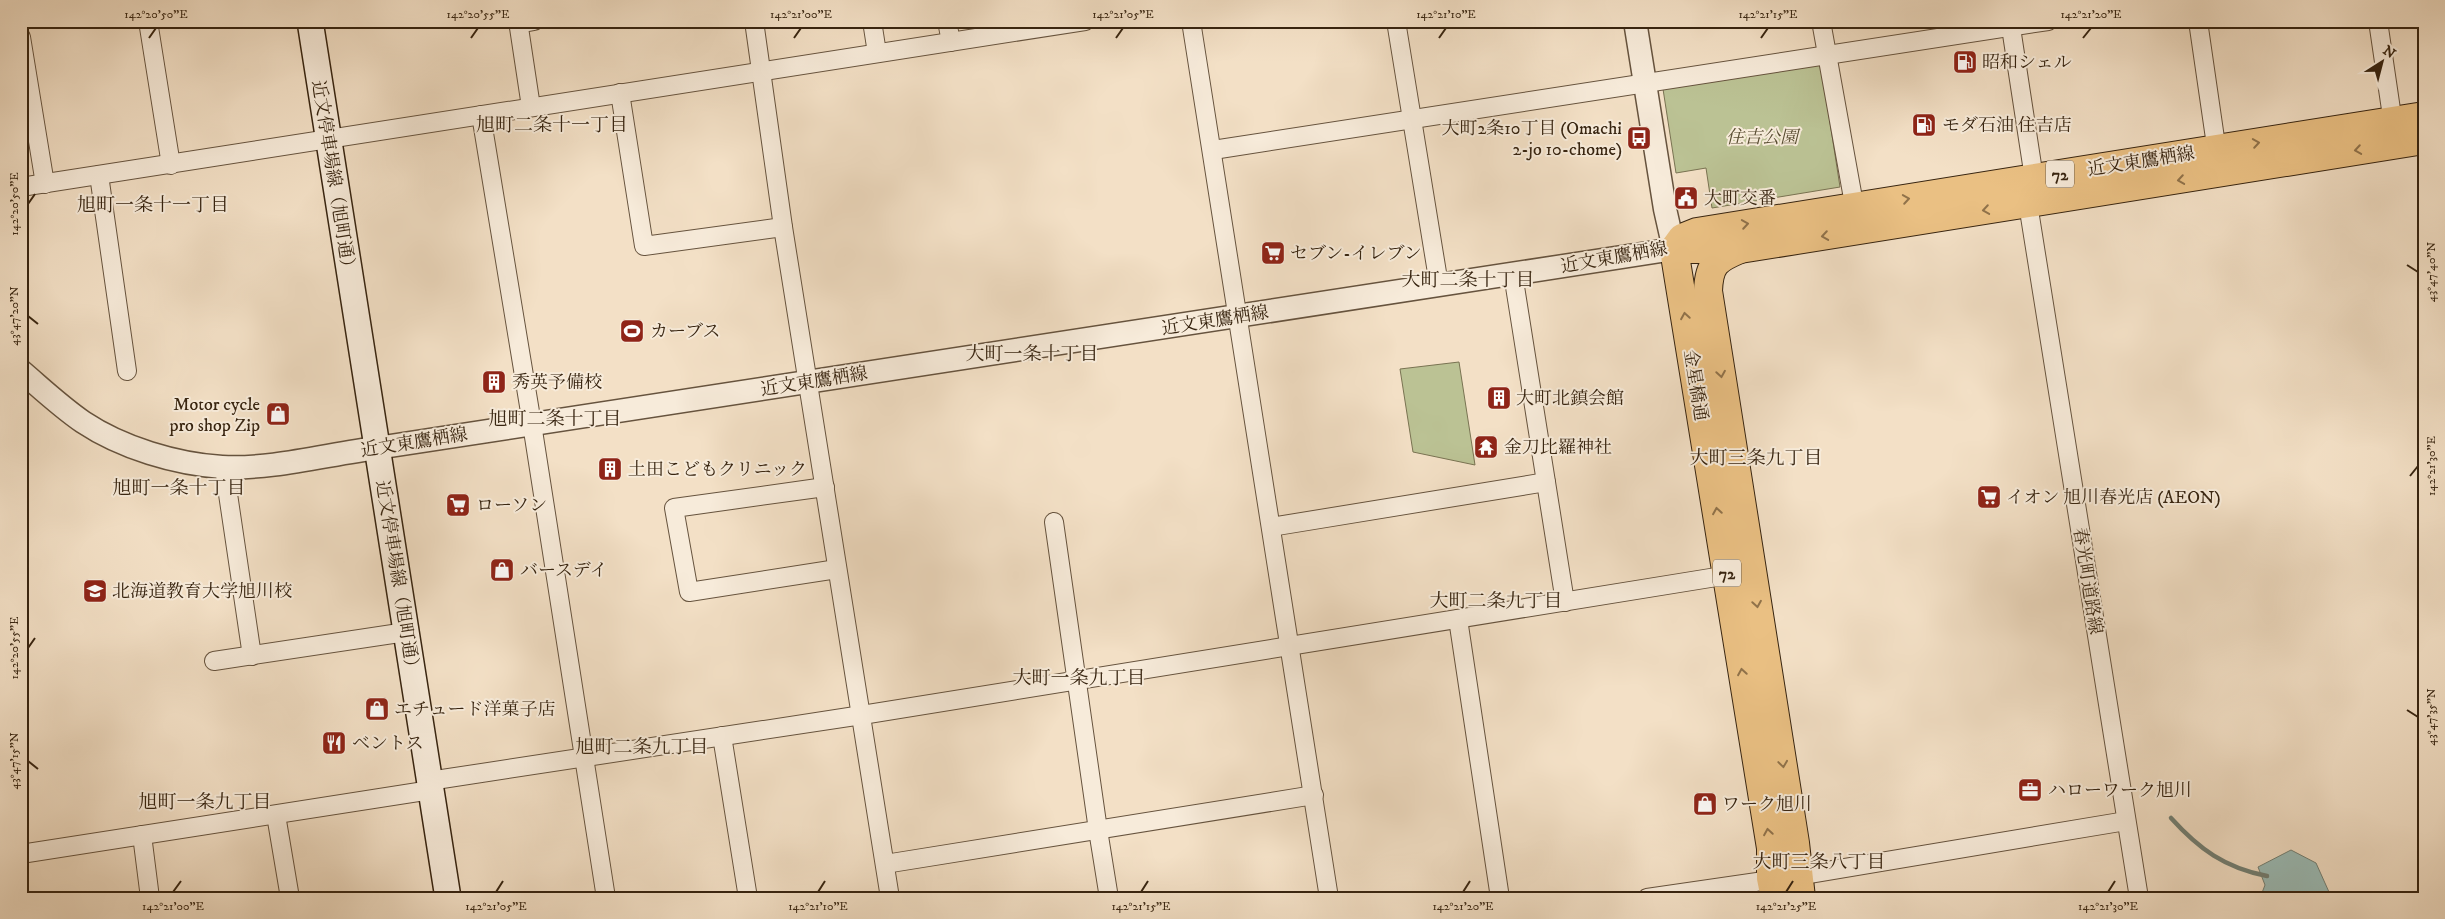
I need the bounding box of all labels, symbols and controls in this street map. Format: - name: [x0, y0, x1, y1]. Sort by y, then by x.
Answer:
- text: 142°20'50"E: [124, 7, 188, 22]
- text: 142°20'55"E: [447, 7, 510, 22]
- text: 142°21'00"E: [770, 7, 832, 22]
- text: 142°21'05"E: [1092, 7, 1154, 22]
- text: 142°21'10"E: [1416, 7, 1476, 22]
- text: 142°21'15"E: [1738, 7, 1798, 22]
- text: 142°21'20"E: [2060, 7, 2122, 22]
- north arrow: [2358, 38, 2408, 88]
- text: N: [2379, 42, 2399, 63]
- fuel station icon: 昭和シェル: [1952, 49, 1978, 75]
- place label: 昭和シェル: [1982, 52, 2072, 74]
- street label: 近文停車場線（旭町通）: [307, 79, 359, 278]
- fuel station icon: モダ石油 住吉店: [1911, 112, 1937, 138]
- district label: 旭町二条十一丁目: [476, 114, 628, 137]
- place label: モダ石油 住吉店: [1942, 115, 2072, 137]
- place label: 大町2条10丁目 (Omachi 2-jo 10-chome): [1441, 118, 1622, 161]
- bus stop icon: 大町2条10丁目 (Omachi 2-jo 10-chome): [1626, 125, 1652, 151]
- park label: 住吉公園: [1726, 127, 1801, 149]
- one-way arrow: [2252, 139, 2260, 149]
- street label: 近文東鷹栖線: [2086, 143, 2196, 181]
- one-way arrow: [2354, 145, 2363, 155]
- road number: 72: [2046, 160, 2074, 188]
- text: 142°20'50"E: [7, 172, 22, 236]
- one-way arrow: [2176, 174, 2185, 184]
- public building icon: 大町交番: [1673, 185, 1699, 211]
- place label: 大町交番: [1704, 188, 1776, 210]
- district label: 旭町一条十一丁目: [77, 194, 229, 217]
- one-way arrow: [1901, 195, 1910, 205]
- one-way arrow: [1981, 205, 1990, 215]
- one-way arrow: [1741, 219, 1749, 230]
- one-way arrow: [1821, 231, 1830, 241]
- street label: 近文東鷹栖線: [1559, 238, 1669, 278]
- supermarket icon: セブン-イレブン: [1260, 240, 1286, 266]
- text: 43°47'40"N: [2424, 242, 2439, 302]
- place label: セブン-イレブン: [1290, 243, 1422, 265]
- district label: 大町二条十丁目: [1401, 269, 1535, 292]
- text: 43°47'20"N: [7, 286, 22, 346]
- street label: 近文東鷹栖線: [1160, 302, 1270, 340]
- one-way arrow: [1681, 312, 1691, 321]
- sports icon: カーブス: [619, 318, 645, 344]
- place label: カーブス: [650, 321, 720, 343]
- district label: 大町一条十丁目: [965, 343, 1099, 366]
- street label: 金星橋通: [1679, 348, 1712, 422]
- street label: 近文東鷹栖線: [759, 363, 869, 401]
- building icon: 秀英予備校: [481, 369, 507, 395]
- one-way arrow: [1715, 370, 1725, 378]
- place label: 秀英予備校: [512, 372, 602, 394]
- building icon: 大町北鎮会館: [1486, 385, 1512, 411]
- place label: 大町北鎮会館: [1516, 388, 1624, 410]
- place label: Motor cycle pro shop Zip: [168, 394, 260, 437]
- shop icon: Motor cycle pro shop Zip: [265, 401, 291, 427]
- district label: 旭町二条十丁目: [488, 408, 622, 431]
- street label: 近文東鷹栖線: [359, 424, 469, 462]
- temple icon: 金刀比羅神社: [1473, 434, 1499, 460]
- text: 142°21'30"E: [2424, 436, 2439, 496]
- place label: 金刀比羅神社: [1504, 437, 1612, 459]
- district label: 大町三条九丁目: [1689, 447, 1823, 470]
- building icon: 土田こどもクリニック: [597, 456, 623, 482]
- place label: 土田こどもクリニック: [628, 459, 807, 481]
- district label: 旭町一条十丁目: [112, 477, 246, 500]
- street label: 近文停車場線（旭町通）: [371, 479, 423, 678]
- supermarket icon: イオン 旭川春光店 (AEON): [1976, 484, 2002, 510]
- place label: イオン 旭川春光店 (AEON): [2006, 487, 2221, 509]
- supermarket icon: ローソン: [445, 492, 471, 518]
- place label: ローソン: [476, 495, 547, 517]
- one-way arrow: [1712, 507, 1722, 515]
- street label: 春光町道路線: [2068, 526, 2106, 636]
- shop icon: バースデイ: [489, 557, 515, 583]
- place label: バースデイ: [520, 560, 607, 582]
- road number: 72: [1713, 560, 1741, 586]
- school or university icon: 北海道教育大学旭川校: [82, 578, 108, 604]
- place label: 北海道教育大学旭川校: [112, 581, 292, 603]
- district label: 大町二条九丁目: [1429, 590, 1563, 613]
- one-way arrow: [1752, 599, 1762, 608]
- text: 142°20'55"E: [7, 616, 22, 679]
- district label: 大町一条九丁目: [1012, 667, 1146, 690]
- one-way arrow: [1738, 667, 1748, 676]
- text: 43°47'35"N: [2424, 688, 2439, 746]
- shop icon: エチュード洋菓子店: [364, 696, 390, 722]
- place label: エチュード洋菓子店: [394, 699, 555, 721]
- restaurant icon: ベントス: [321, 730, 347, 756]
- text: 43°47'15"N: [7, 732, 22, 790]
- place label: ベントス: [352, 733, 424, 755]
- district label: 旭町二条九丁目: [575, 736, 709, 759]
- one-way arrow: [1777, 760, 1788, 768]
- office icon: ハローワーク旭川: [2017, 777, 2043, 803]
- place label: ハローワーク旭川: [2048, 780, 2192, 802]
- district label: 旭町一条九丁目: [138, 791, 272, 814]
- shop icon: ワーク旭川: [1692, 791, 1718, 817]
- place label: ワーク旭川: [1722, 794, 1812, 816]
- one-way arrow: [1764, 828, 1774, 836]
- district label: 大町三条八丁目: [1752, 851, 1886, 874]
- text: 142°21'00"E: [142, 899, 204, 914]
- text: 142°21'05"E: [465, 899, 527, 914]
- text: 142°21'10"E: [788, 899, 848, 914]
- text: 142°21'15"E: [1111, 899, 1171, 914]
- text: 142°21'20"E: [1432, 899, 1494, 914]
- text: 142°21'25"E: [1756, 899, 1817, 914]
- text: 142°21'30"E: [2078, 899, 2138, 914]

